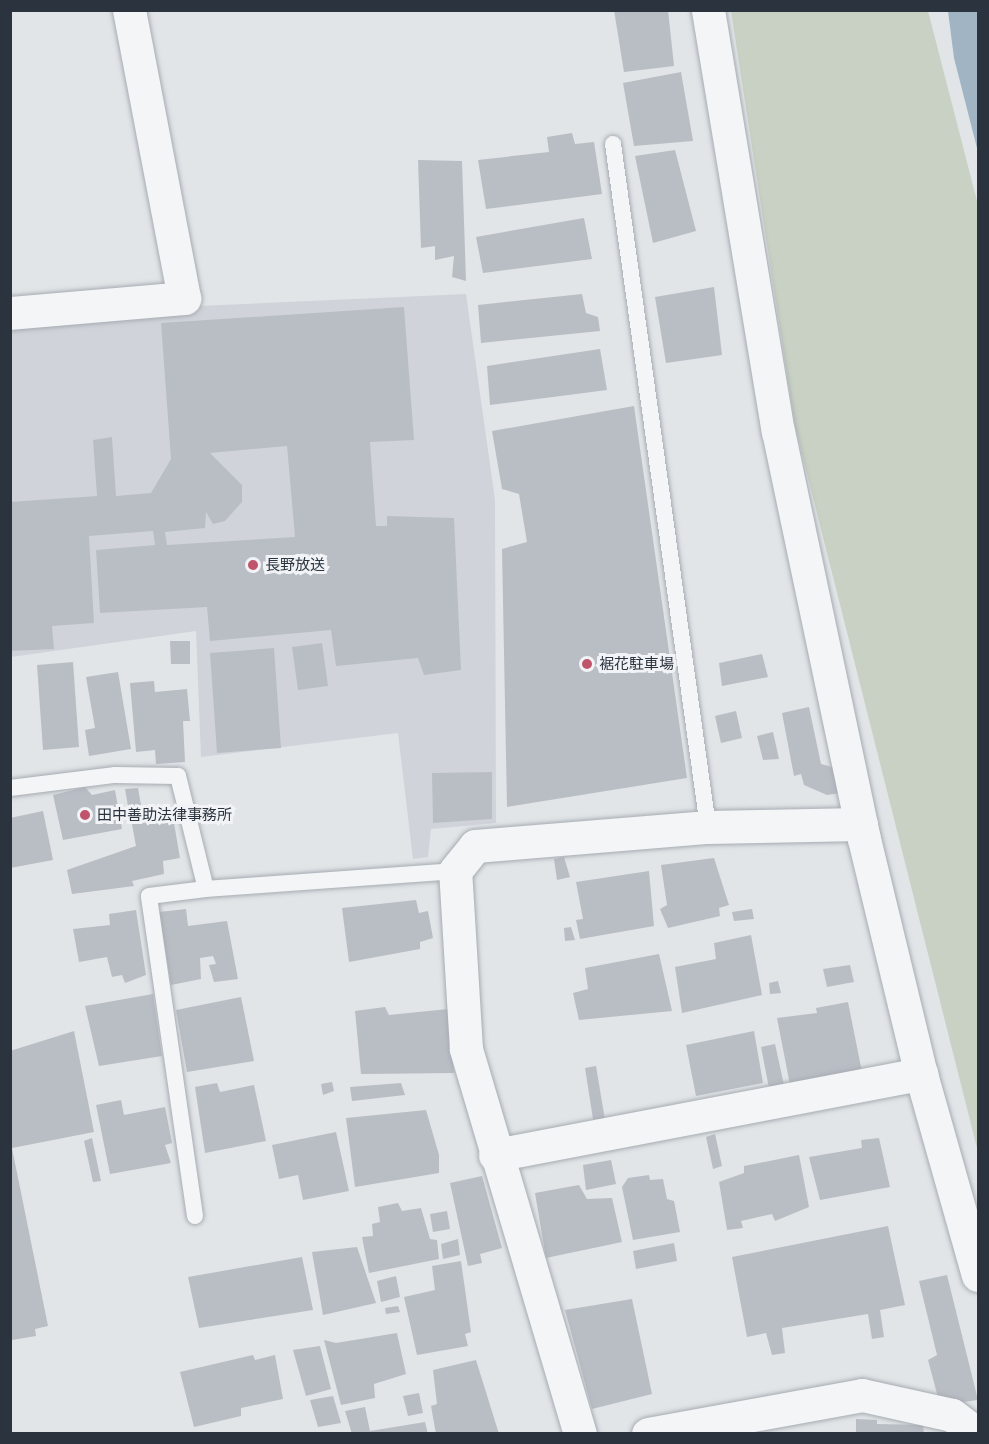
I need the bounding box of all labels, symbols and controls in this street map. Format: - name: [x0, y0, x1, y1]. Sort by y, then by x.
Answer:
- place label: 長野放送: [265, 556, 325, 574]
- marker: 長野放送: [246, 558, 260, 572]
- place label: 裾花駐車場: [599, 655, 674, 673]
- marker: 裾花駐車場: [580, 657, 594, 671]
- place label: 田中善助法律事務所: [97, 806, 232, 824]
- marker: 田中善助法律事務所: [78, 808, 92, 822]

